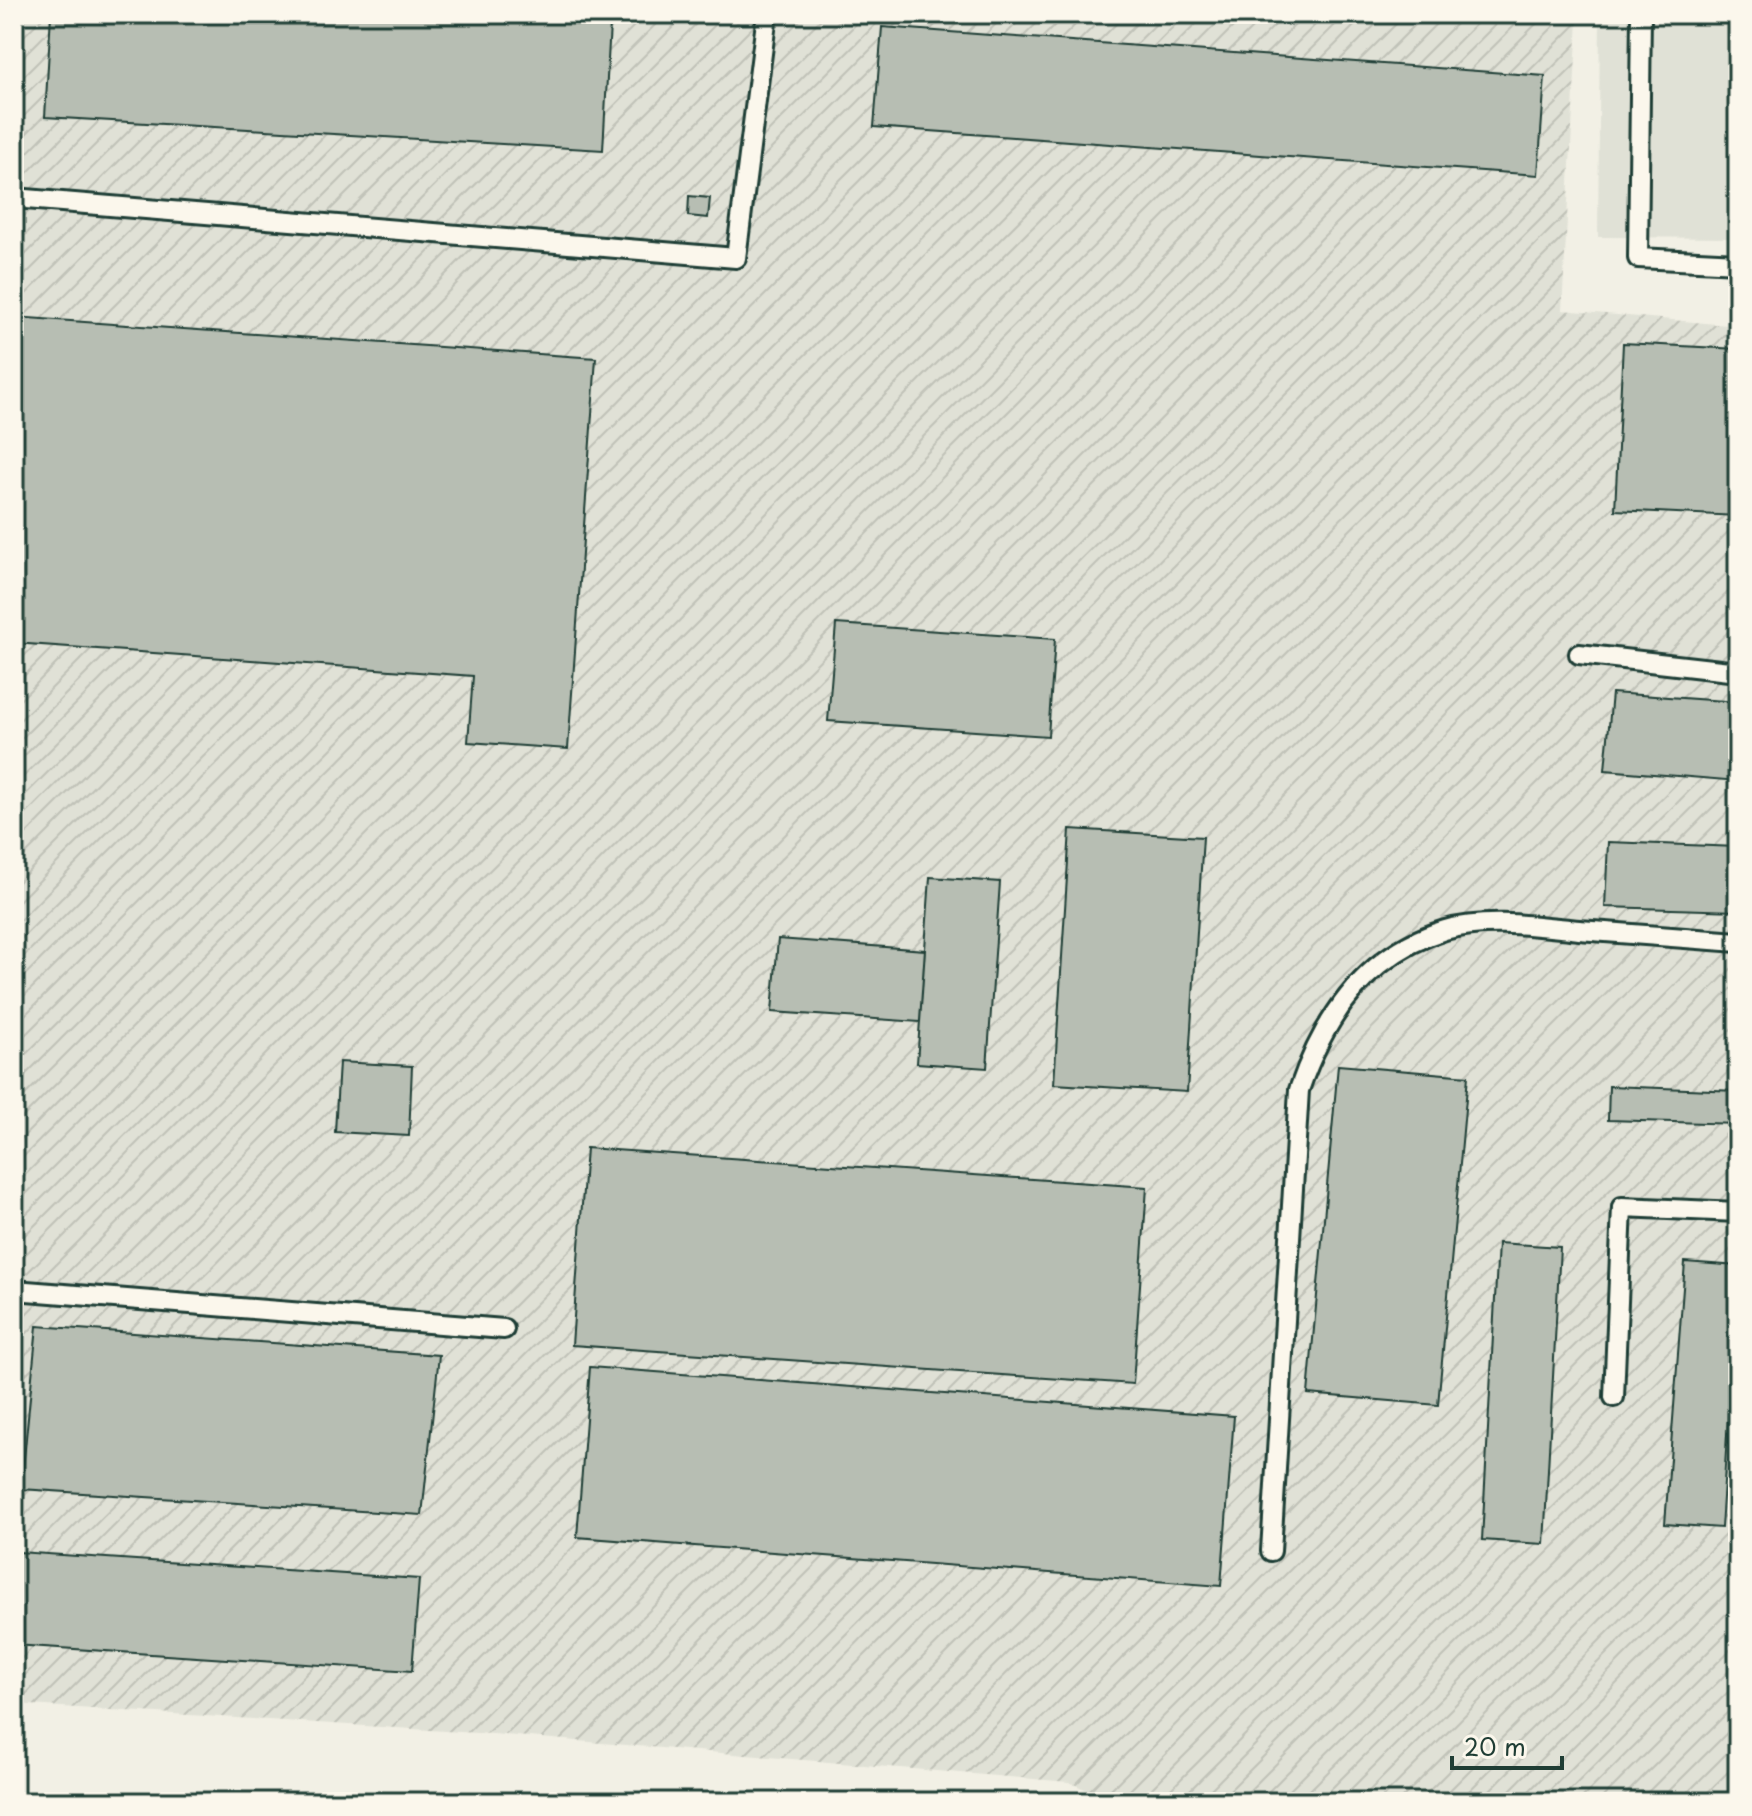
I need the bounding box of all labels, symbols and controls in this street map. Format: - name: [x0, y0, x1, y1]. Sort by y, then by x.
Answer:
- scale bar: [1452, 1720, 1562, 1770]
- text: 20 m: [1464, 1728, 1526, 1764]

